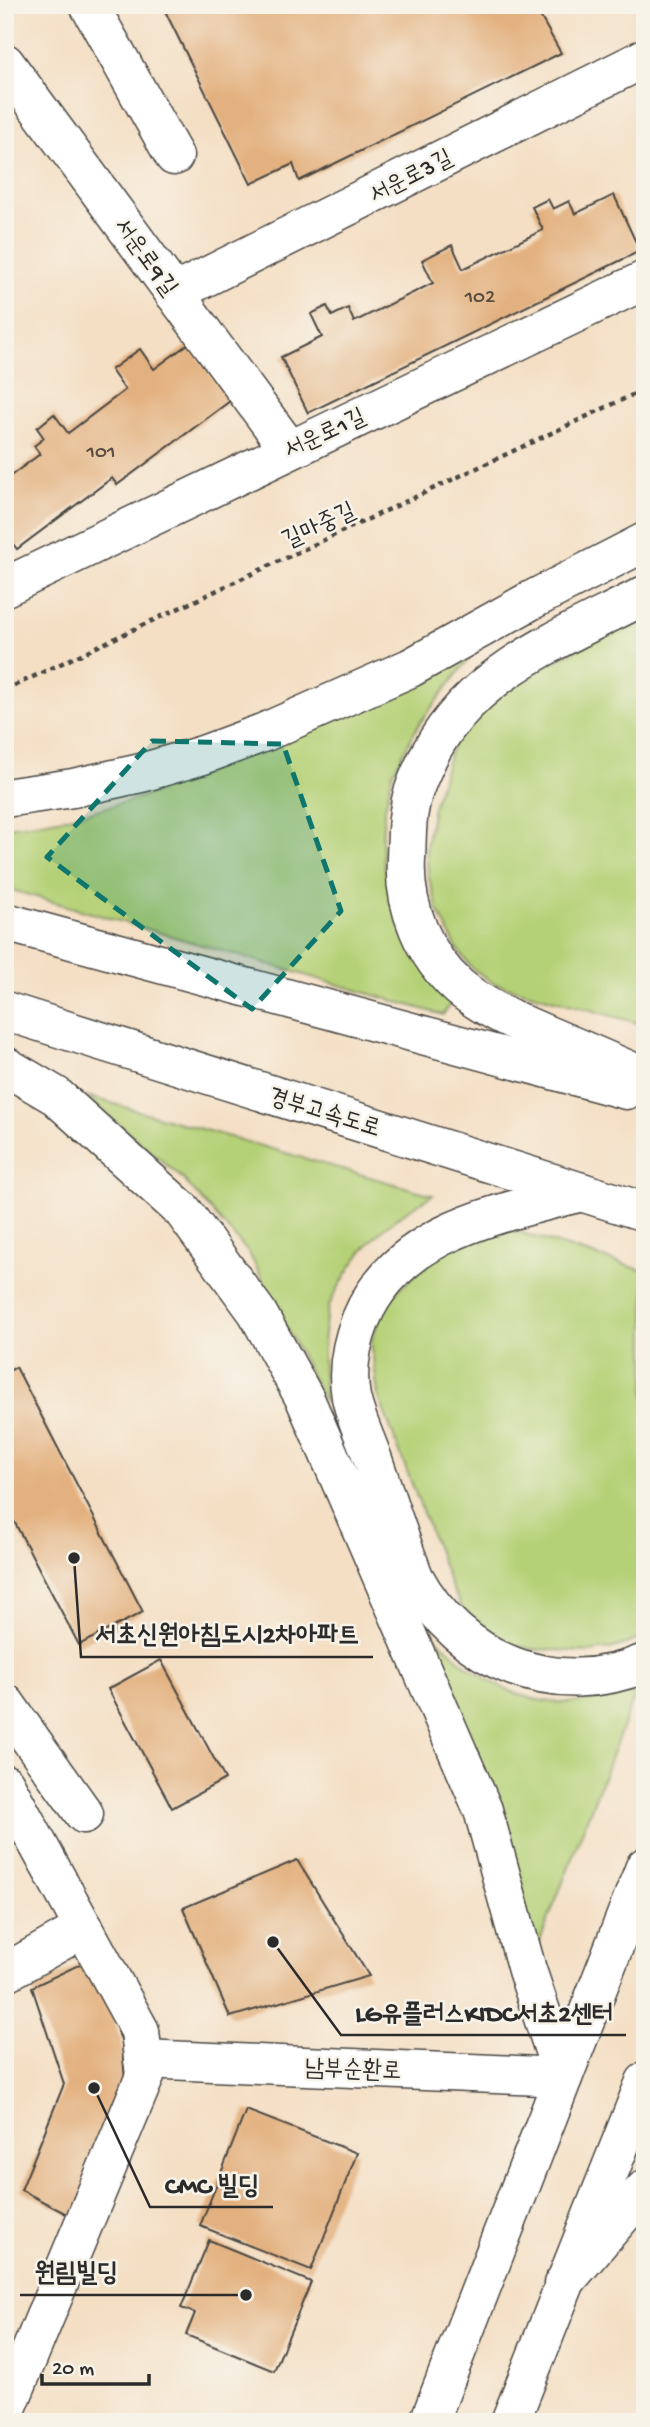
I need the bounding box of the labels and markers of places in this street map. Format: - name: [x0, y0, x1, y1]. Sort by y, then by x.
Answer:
- callout: 서초신원아침도시2차아파트: [81, 1610, 373, 1657]
- callout: LG유플러스KIDC서초2센터: [341, 1988, 626, 2035]
- callout: CMC 빌딩: [150, 2160, 273, 2207]
- callout: 원림빌딩: [20, 2248, 132, 2295]

